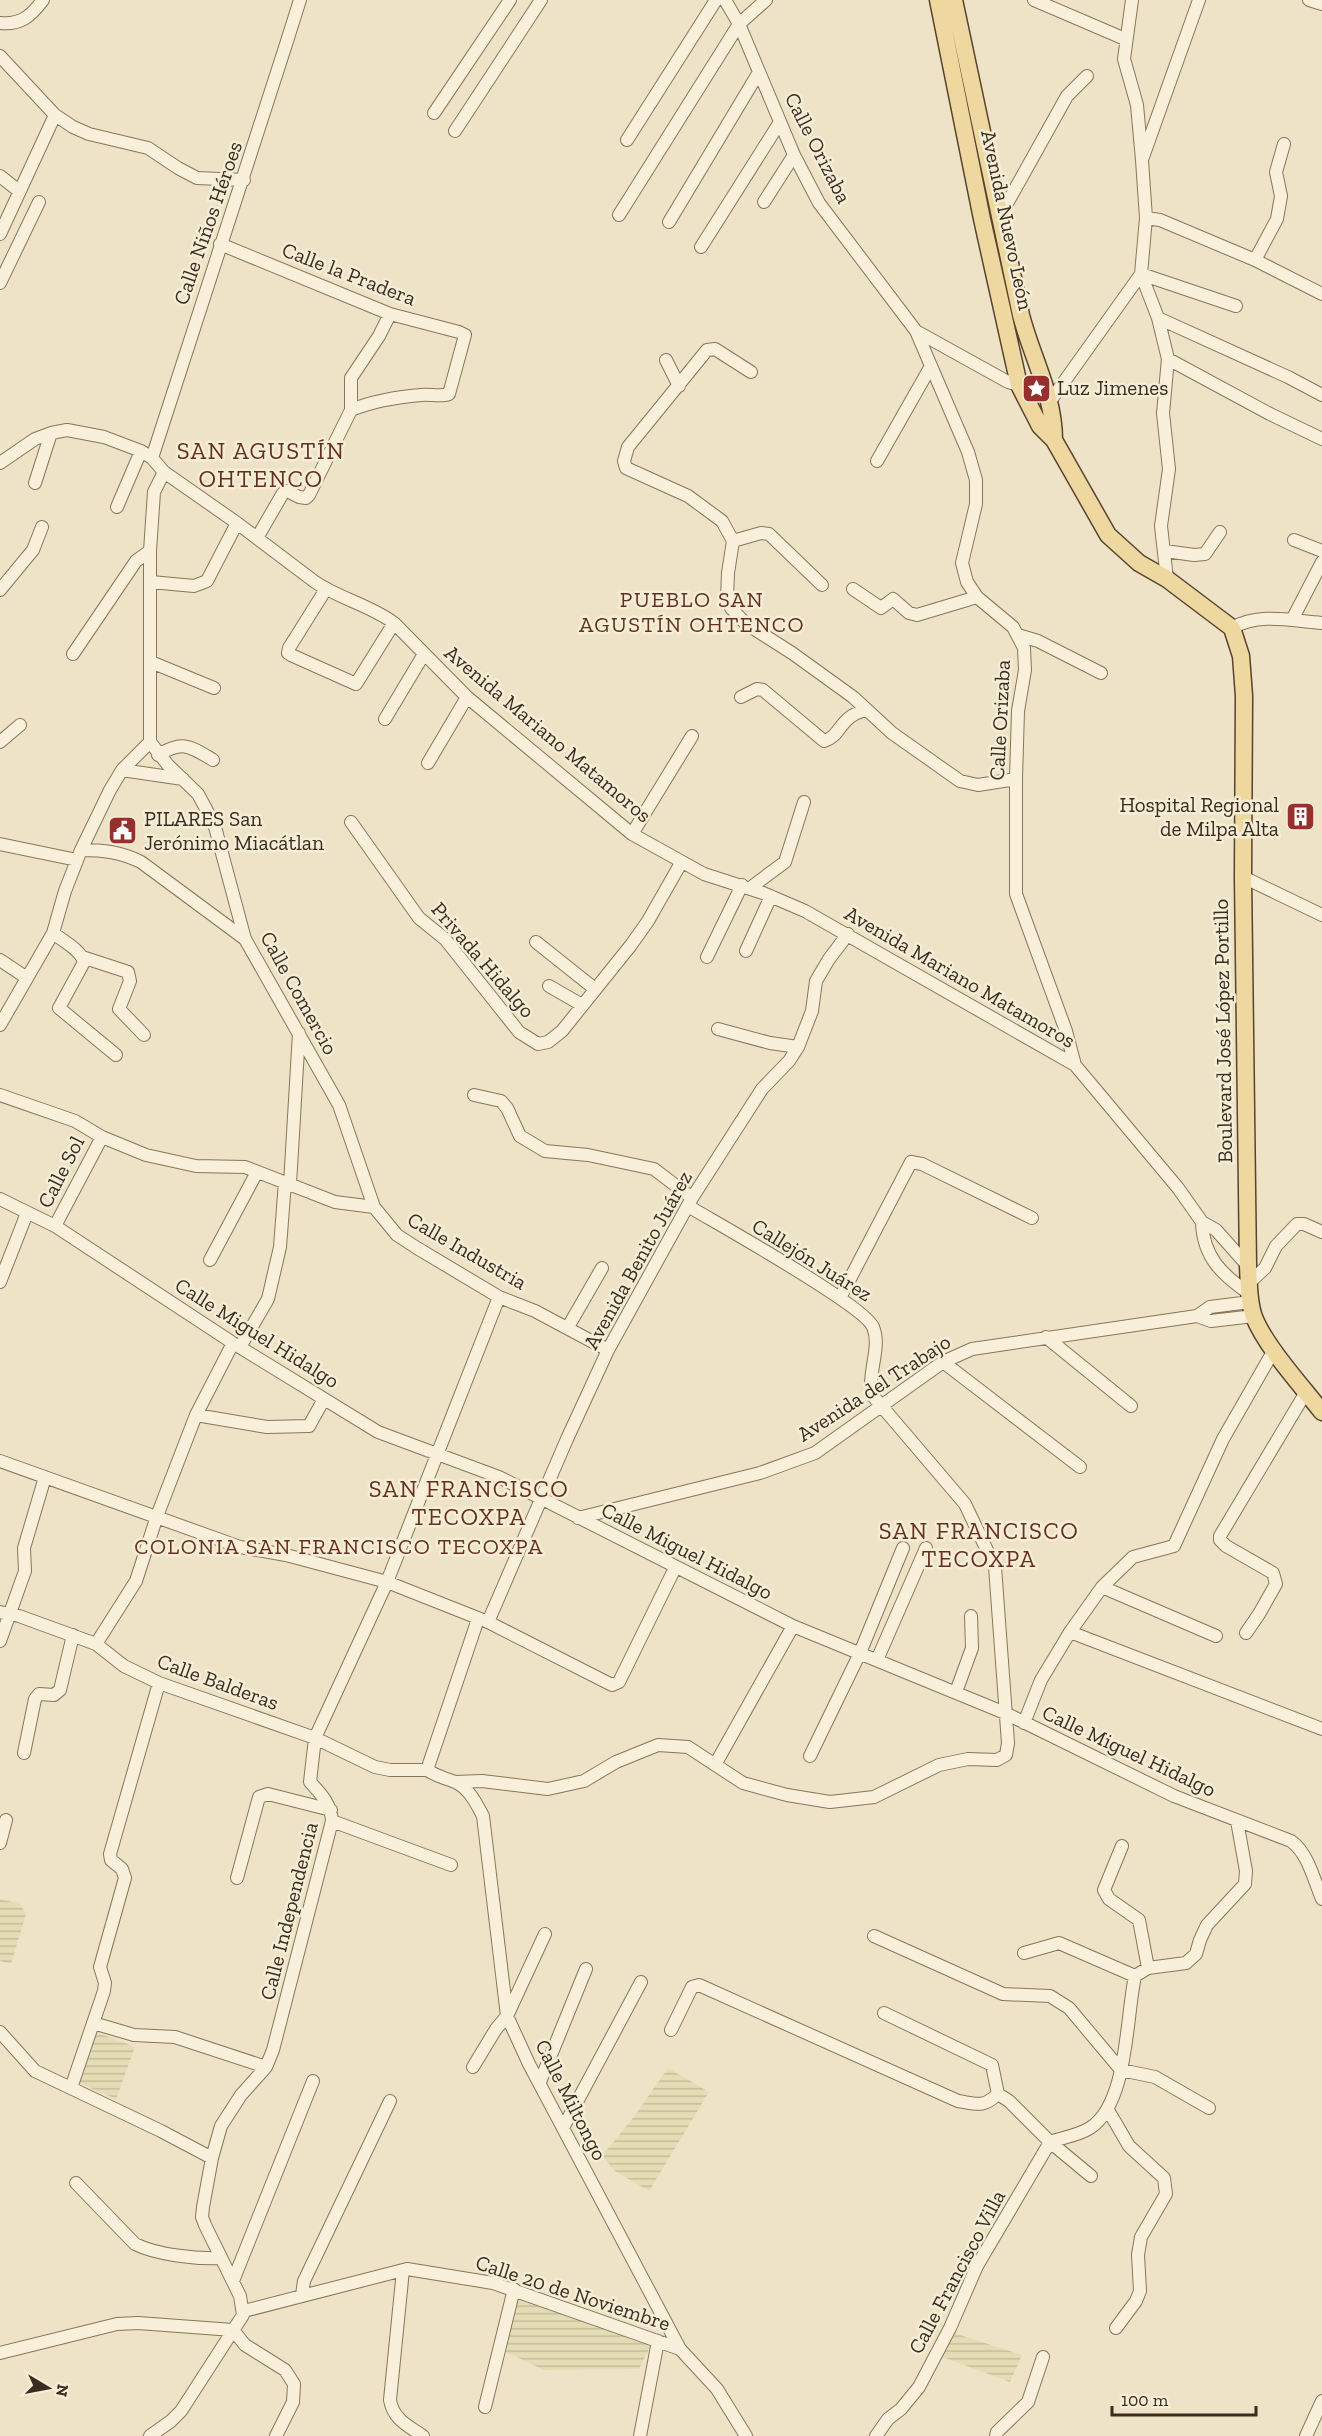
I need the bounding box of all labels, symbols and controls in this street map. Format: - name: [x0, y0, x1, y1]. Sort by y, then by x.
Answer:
- street label: Calle Orizaba: [780, 88, 857, 207]
- street label: Avenida Nuevo León: [976, 128, 1039, 312]
- street label: Calle Niños Héroes: [168, 138, 247, 308]
- street label: Calle la Pradera: [279, 237, 420, 311]
- place icon: Luz Jimenes: [1020, 372, 1052, 404]
- place label: Luz Jimenes: [1057, 375, 1168, 400]
- district label: SAN AGUSTÍN OHTENCO: [177, 436, 345, 493]
- district label: PUEBLO SAN AGUSTÍN OHTENCO: [579, 586, 805, 638]
- street label: Avenida Mariano Matamoros: [440, 640, 657, 827]
- street label: Calle Orizaba: [984, 659, 1015, 781]
- place label: Hospital Regional de Milpa Alta: [1119, 792, 1279, 841]
- building icon: Hospital Regional de Milpa Alta: [1284, 801, 1316, 833]
- place label: PILARES San Jerónimo Miacátlan: [144, 806, 324, 855]
- public building icon: PILARES San Jerónimo Miacátlan: [107, 815, 139, 847]
- street label: Privada Hidalgo: [426, 897, 540, 1023]
- street label: Boulevard José López Portillo: [1208, 899, 1237, 1163]
- street label: Avenida Mariano Matamoros: [840, 900, 1080, 1053]
- street label: Calle Comercio: [255, 927, 344, 1059]
- street label: Calle Sol: [32, 1131, 89, 1212]
- street label: Avenida Benito Juárez: [578, 1166, 697, 1353]
- street label: Calle Industria: [403, 1206, 531, 1295]
- street label: Callejón Juárez: [747, 1213, 877, 1307]
- street label: Calle Miguel Hidalgo: [171, 1272, 344, 1393]
- street label: Avenida del Trabajo: [792, 1329, 956, 1447]
- district label: SAN FRANCISCO TECOXPA: [369, 1474, 569, 1531]
- street label: Calle Miguel Hidalgo: [597, 1497, 777, 1605]
- district label: SAN FRANCISCO TECOXPA: [879, 1516, 1079, 1573]
- district label: COLONIA SAN FRANCISCO TECOXPA: [134, 1533, 544, 1560]
- street label: Calle Balderas: [154, 1648, 282, 1715]
- street label: Calle Miguel Hidalgo: [1038, 1699, 1220, 1802]
- street label: Calle Independencia: [254, 1819, 323, 2002]
- street label: Calle Miltongo: [530, 2035, 613, 2164]
- street label: Calle Francisco Villa: [903, 2186, 1010, 2358]
- street label: Calle 20 de Noviembre: [473, 2249, 674, 2336]
- north arrow: [18, 2358, 78, 2418]
- scale bar: [1112, 2379, 1256, 2417]
- text: N: [52, 2383, 73, 2398]
- text: 100 m: [1121, 2389, 1169, 2411]

